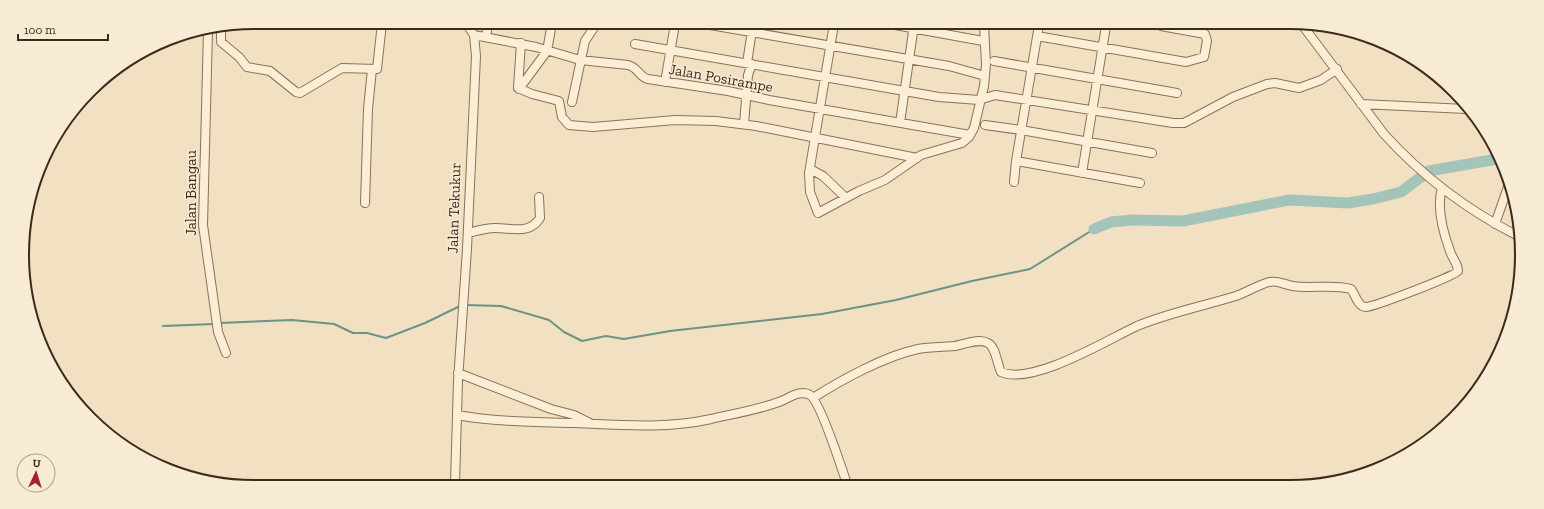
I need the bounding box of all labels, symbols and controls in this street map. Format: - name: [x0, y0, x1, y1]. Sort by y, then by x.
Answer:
- scale bar: [18, 16, 108, 42]
- text: 100 m: [24, 23, 56, 37]
- street label: Jalan Posirampe: [668, 60, 774, 96]
- street label: Jalan Bangau: [182, 150, 200, 236]
- street label: Jalan Tekukur: [443, 162, 465, 254]
- north arrow: [16, 453, 56, 493]
- text: U: [32, 457, 41, 470]

